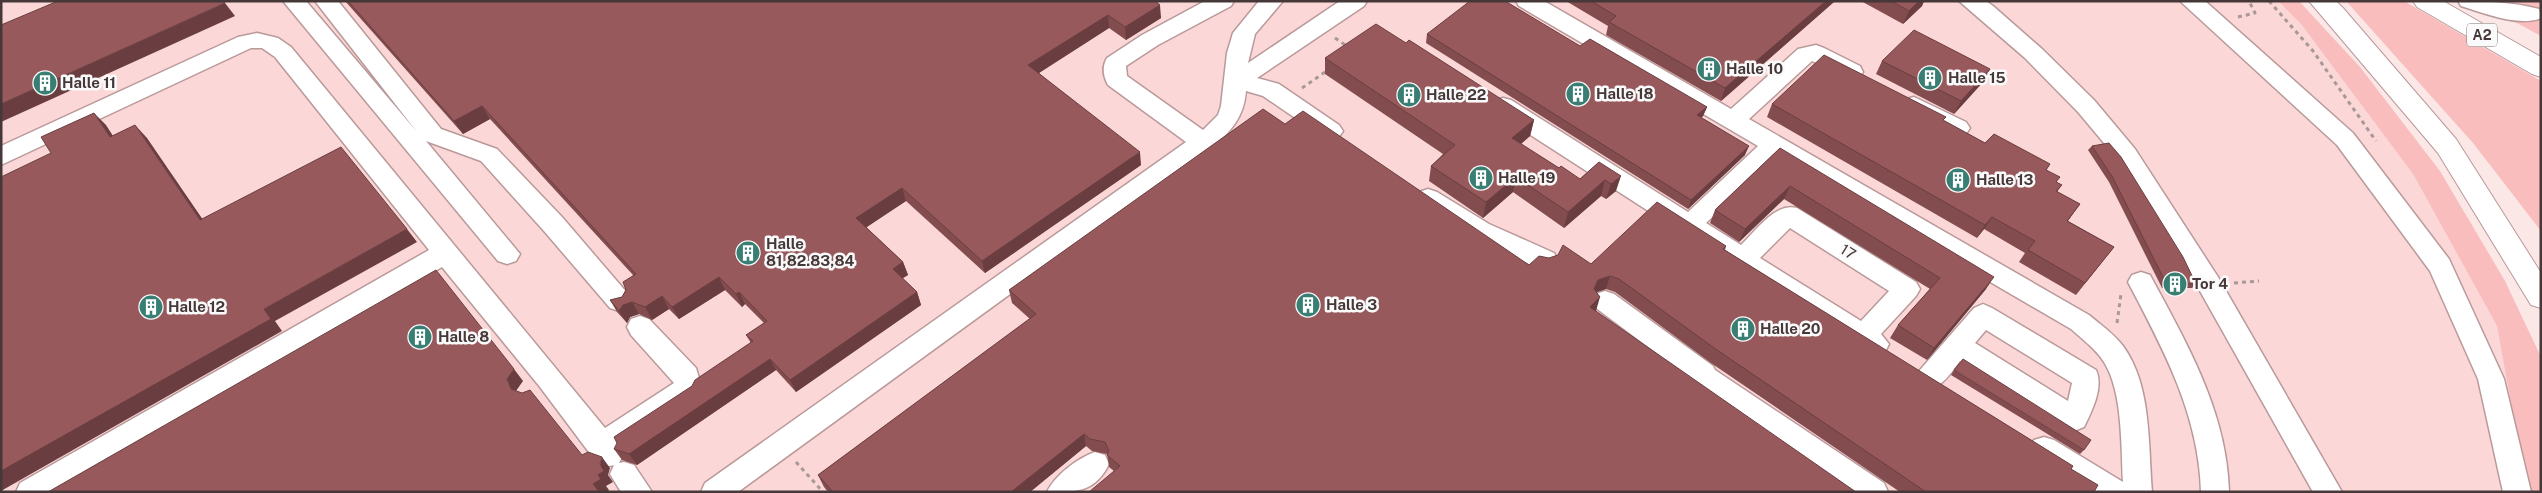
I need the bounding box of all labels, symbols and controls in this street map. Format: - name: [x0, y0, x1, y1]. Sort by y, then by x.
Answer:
- road number: A2: [2467, 24, 2497, 46]
- building icon: Halle 10: [1696, 56, 1722, 82]
- place label: Halle 10: [1726, 60, 1784, 77]
- building icon: Halle 15: [1917, 65, 1943, 91]
- place label: Halle 15: [1948, 69, 2006, 86]
- building icon: Halle 11: [32, 70, 58, 96]
- place label: Halle 11: [62, 74, 116, 91]
- building icon: Halle 18: [1565, 81, 1591, 107]
- building icon: Halle 22: [1396, 82, 1422, 108]
- place label: Halle 18: [1596, 85, 1654, 102]
- place label: Halle 22: [1426, 86, 1486, 103]
- building icon: Halle 19: [1468, 165, 1494, 191]
- building icon: Halle 13: [1945, 167, 1971, 193]
- place label: Halle 19: [1498, 169, 1556, 186]
- place label: Halle 13: [1976, 171, 2034, 188]
- place label: Halle 81,82.83,84: [766, 235, 854, 269]
- building icon: Halle 81,82.83,84: [735, 240, 761, 266]
- street label: 17: [1837, 240, 1859, 263]
- building icon: Tor 4: [2162, 271, 2188, 297]
- place label: Tor 4: [2192, 275, 2228, 292]
- building icon: Halle 3: [1295, 292, 1321, 318]
- building icon: Halle 12: [138, 294, 164, 320]
- place label: Halle 3: [1326, 296, 1377, 313]
- place label: Halle 12: [168, 298, 225, 315]
- building icon: Halle 20: [1730, 316, 1756, 342]
- place label: Halle 20: [1760, 320, 1821, 337]
- building icon: Halle 8: [407, 324, 433, 350]
- place label: Halle 8: [438, 328, 489, 345]

